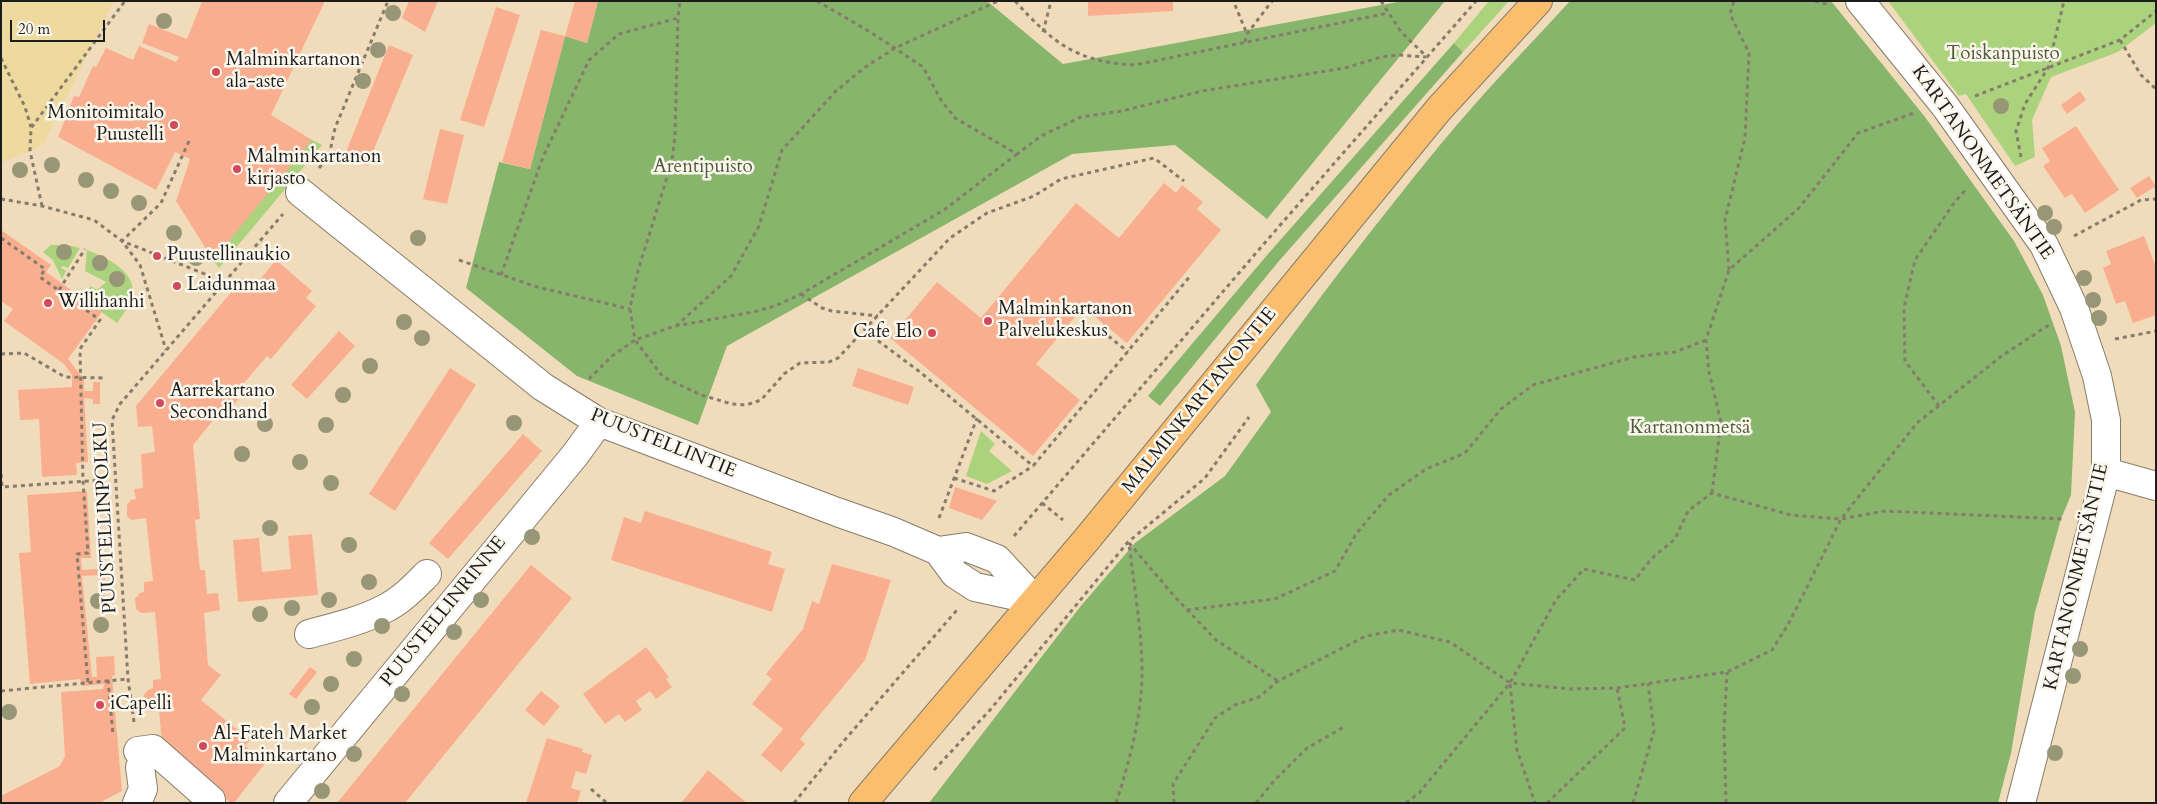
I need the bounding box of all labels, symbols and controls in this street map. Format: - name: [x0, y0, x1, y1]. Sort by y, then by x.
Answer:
- scale bar: [12, 10, 108, 42]
- text: 20 m: [18, 19, 50, 39]
- park label: Toiskanpuisto: [1946, 44, 2060, 66]
- place label: Malminkartanon ala-aste: [226, 50, 361, 94]
- street label: KARTANONMETSÄNTIE: [1906, 61, 2058, 265]
- marker: Malminkartanon ala-aste: [210, 66, 222, 78]
- place label: Monitoimitalo Puustelli: [47, 103, 164, 147]
- marker: Monitoimitalo Puustelli: [168, 119, 180, 131]
- place label: Malminkartanon kirjasto: [247, 147, 382, 191]
- park label: Arentipuisto: [653, 157, 753, 179]
- marker: Malminkartanon kirjasto: [231, 163, 243, 175]
- place label: Puustellinaukio: [167, 245, 290, 267]
- marker: Puustellinaukio: [151, 250, 163, 262]
- place label: Laidunmaa: [187, 275, 276, 297]
- marker: Laidunmaa: [171, 280, 183, 292]
- place label: Willihanhi: [58, 292, 145, 314]
- marker: Willihanhi: [42, 297, 54, 309]
- place label: Malminkartanon Palvelukeskus: [998, 299, 1133, 343]
- street label: MALMINKARTANONTIE: [1118, 303, 1282, 499]
- marker: Malminkartanon Palvelukeskus: [982, 315, 994, 327]
- place label: Cafe Elo: [853, 322, 922, 344]
- marker: Cafe Elo: [926, 327, 938, 339]
- place label: Aarrekartano Secondhand: [170, 381, 275, 425]
- marker: Aarrekartano Secondhand: [154, 397, 166, 409]
- street label: PUUSTELLINTIE: [587, 404, 739, 484]
- park label: Kartanonmetsä: [1630, 418, 1750, 440]
- street label: PUUSTELLINPOLKU: [90, 422, 122, 614]
- street label: KARTANONMETSÄNTIE: [2040, 461, 2114, 693]
- street label: PUUSTELLINRINNE: [376, 532, 512, 692]
- place label: iCapelli: [110, 694, 172, 716]
- marker: iCapelli: [94, 699, 106, 711]
- place label: Al-Fateh Market Malminkartano: [213, 724, 347, 768]
- marker: Al-Fateh Market Malminkartano: [197, 740, 209, 752]

